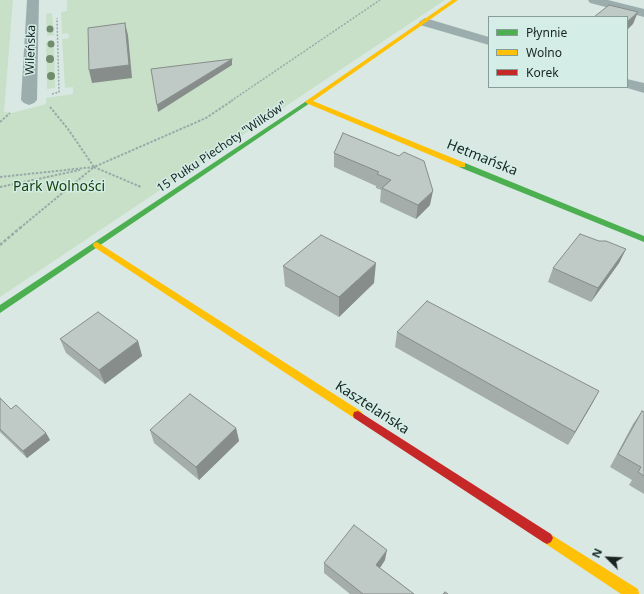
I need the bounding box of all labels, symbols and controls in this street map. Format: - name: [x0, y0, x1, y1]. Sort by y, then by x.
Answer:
- legend: [488, 16, 628, 88]
- text: Płynnie: [526, 24, 567, 41]
- street label: Wileńska: [23, 25, 39, 75]
- text: Wolno: [526, 44, 562, 61]
- text: Korek: [526, 64, 559, 81]
- street label: 15 Pułku Piechoty "Wilków": [154, 98, 290, 196]
- street label: Hetmańska: [444, 136, 520, 180]
- park label: Park Wolności: [13, 179, 105, 195]
- street label: Kasztelańska: [332, 378, 412, 438]
- north arrow: [588, 538, 628, 578]
- text: N: [588, 546, 605, 560]

